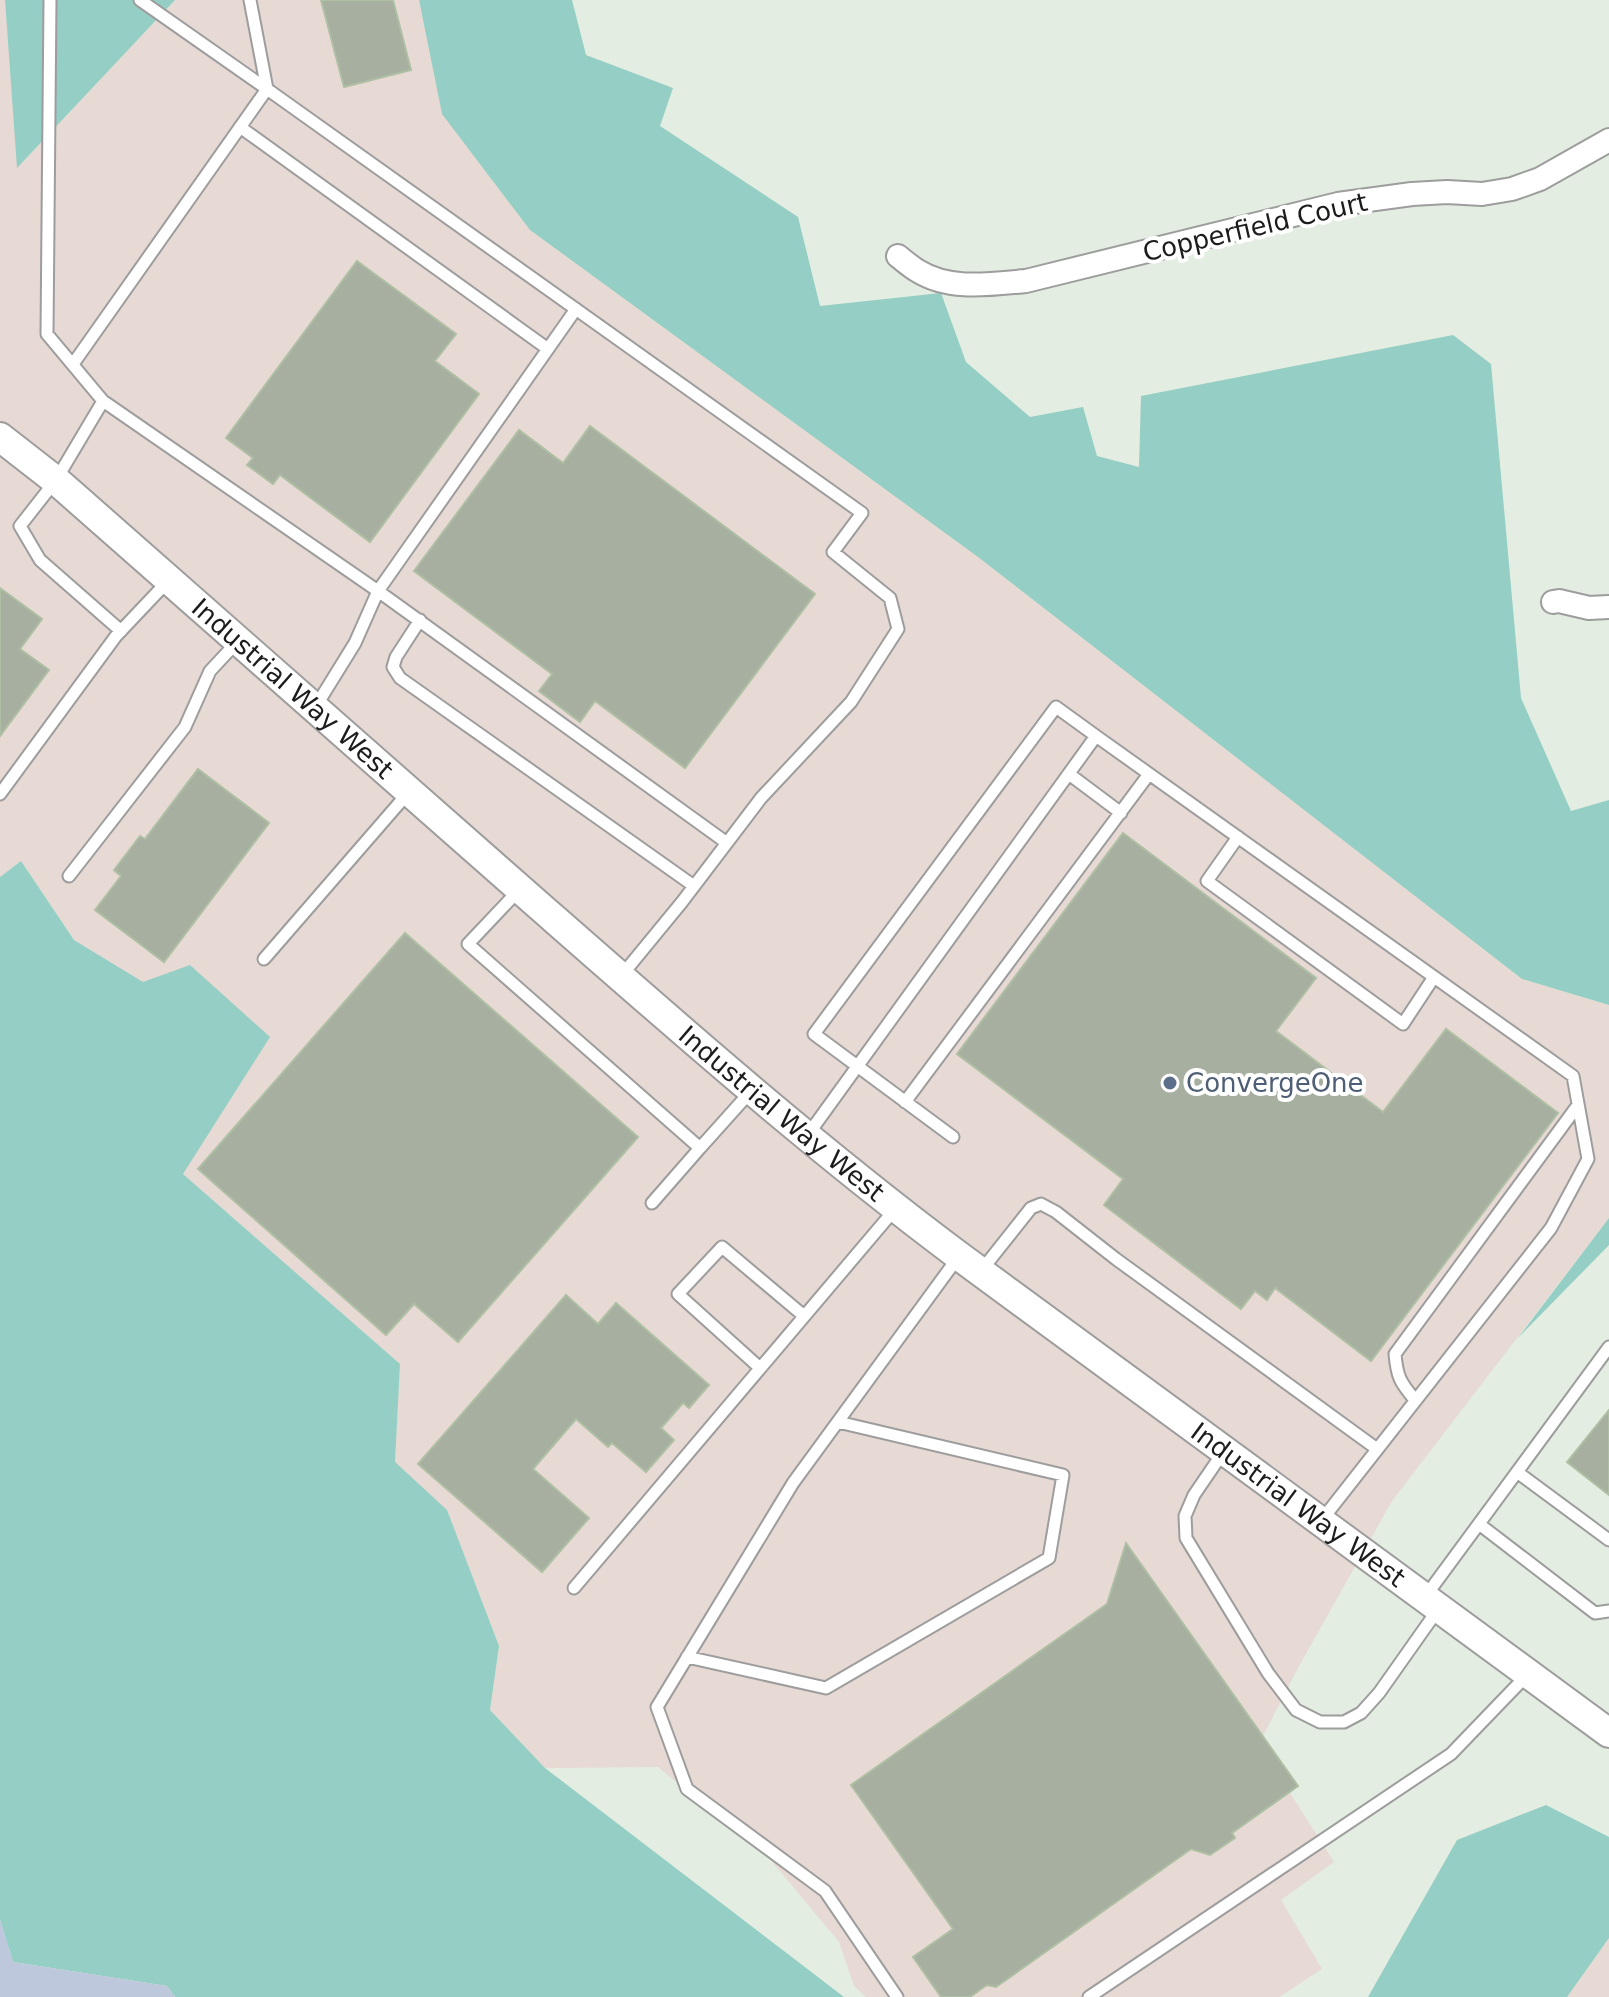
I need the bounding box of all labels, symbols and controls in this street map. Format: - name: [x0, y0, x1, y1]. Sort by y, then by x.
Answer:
- street label: Copperfield Court: [1140, 187, 1370, 267]
- street label: Industrial Way West: [186, 592, 399, 785]
- street label: Industrial Way West: [673, 1020, 890, 1208]
- place label: ConvergeOne: [1186, 1068, 1364, 1098]
- marker: ConvergeOne: [1161, 1074, 1179, 1092]
- street label: Industrial Way West: [1185, 1416, 1411, 1593]

